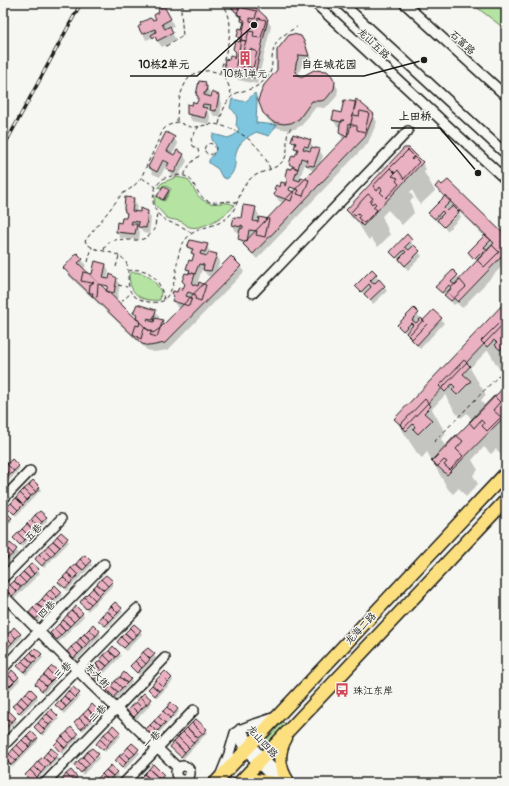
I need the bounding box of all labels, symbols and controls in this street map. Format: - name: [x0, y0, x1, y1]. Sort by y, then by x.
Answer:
- street label: 龙山五路: [355, 26, 392, 62]
- street label: 石富路: [447, 28, 477, 57]
- building icon: 10栋1单元: [237, 50, 253, 66]
- callout: 10栋2单元: [130, 53, 197, 76]
- callout: 自在城花园: [293, 53, 364, 76]
- text: 10栋2单元: [139, 58, 189, 71]
- text: 自在城花园: [302, 58, 357, 71]
- place label: 10栋1单元: [223, 68, 267, 80]
- callout: 上田桥: [391, 105, 440, 128]
- text: 上田桥: [399, 110, 432, 123]
- street label: 五巷: [22, 521, 46, 544]
- street label: 四巷: [35, 598, 59, 621]
- street label: 龙海二路: [343, 610, 379, 647]
- street label: 三巷: [51, 659, 75, 682]
- street label: 东大街: [83, 661, 112, 691]
- bus stop icon: 珠江东岸: [334, 682, 350, 698]
- place label: 珠江东岸: [353, 685, 393, 697]
- street label: 二巷: [86, 702, 110, 725]
- street label: 龙山四路: [244, 723, 280, 761]
- street label: 一巷: [140, 728, 164, 751]

